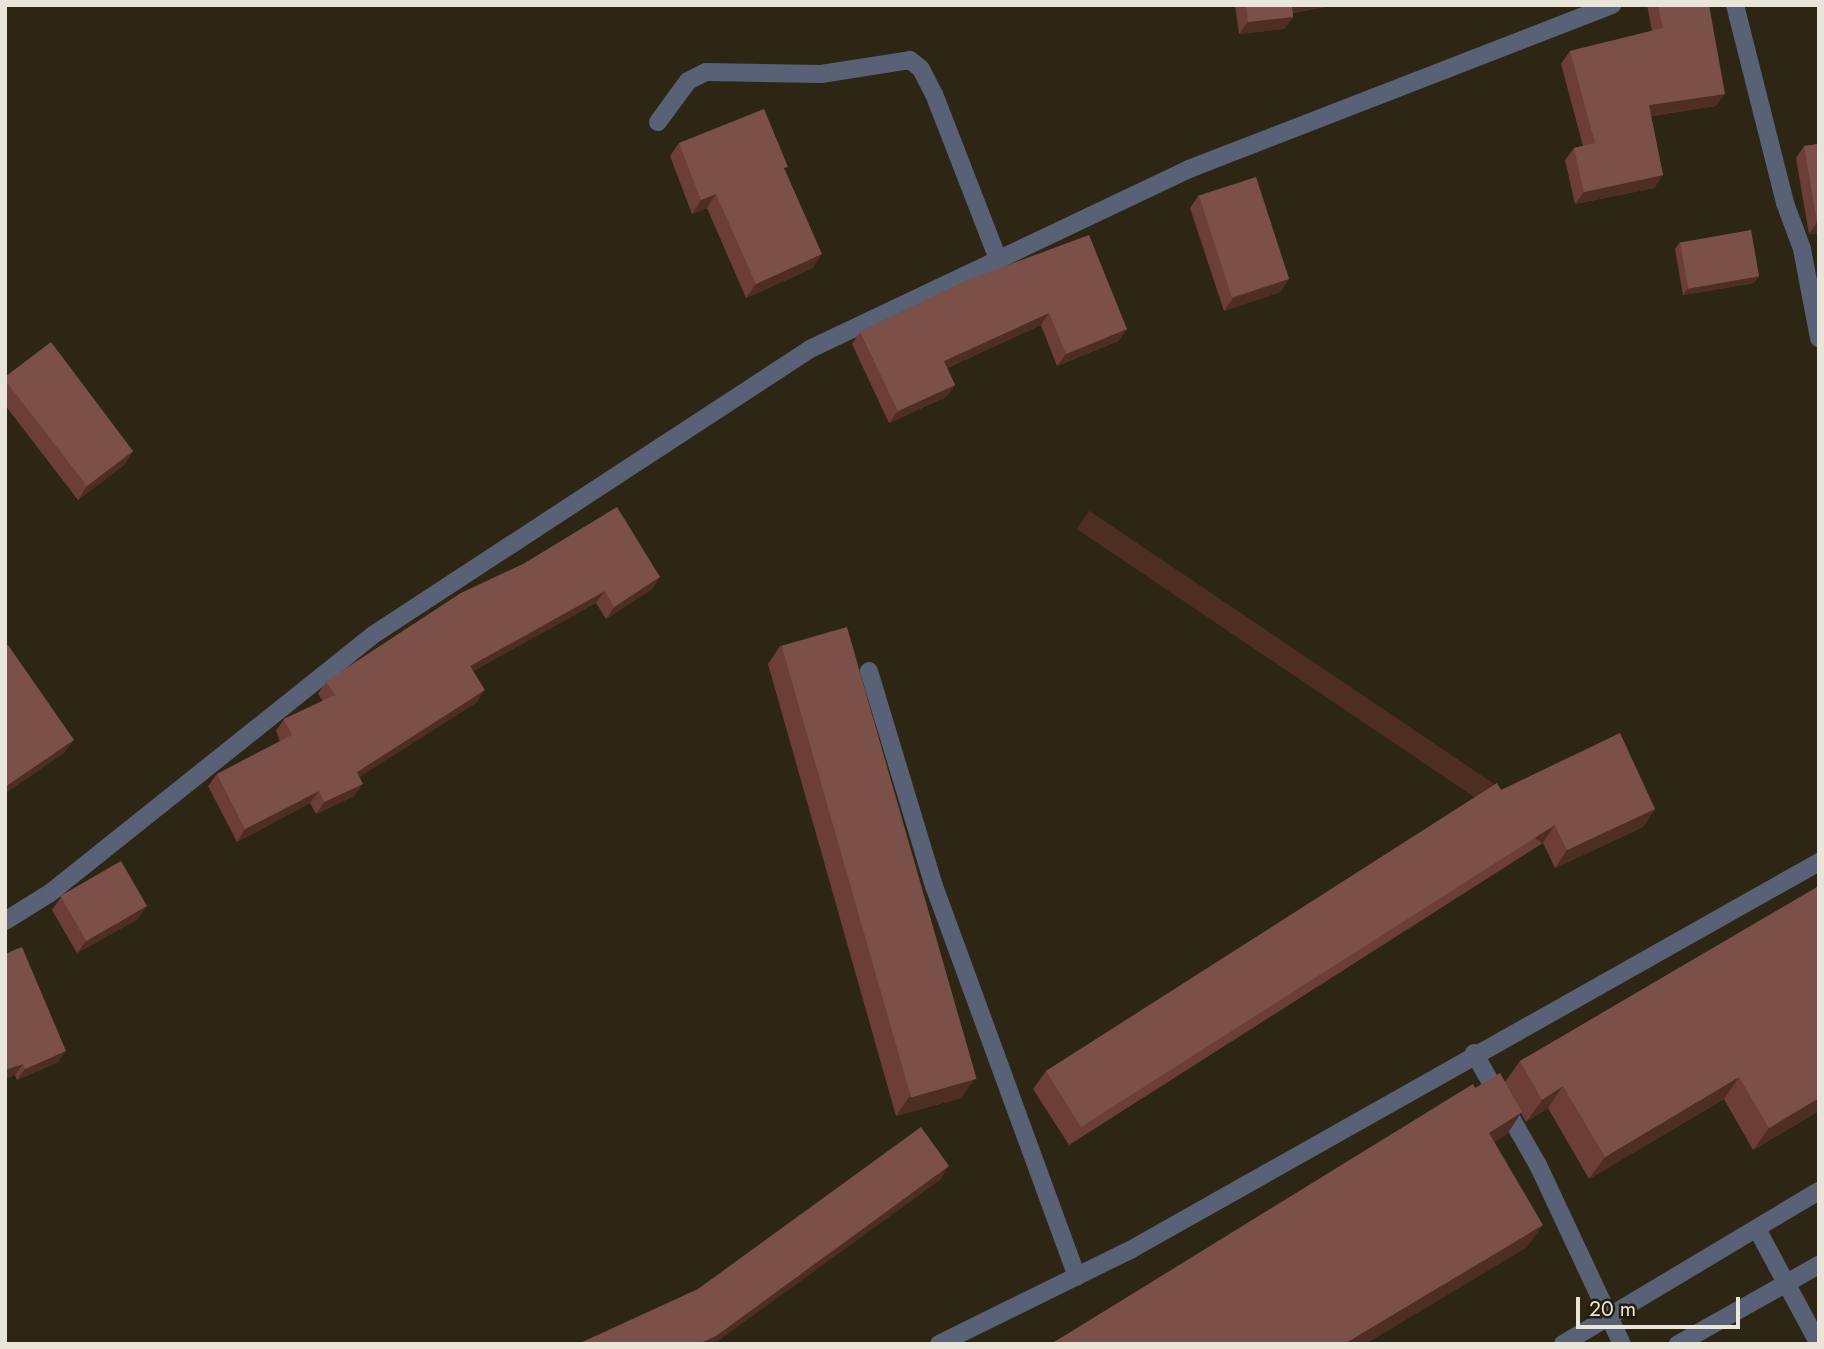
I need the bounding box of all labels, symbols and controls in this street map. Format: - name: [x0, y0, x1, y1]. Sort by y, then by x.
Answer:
- scale bar: [1579, 1282, 1744, 1326]
- text: 20 m: [1589, 1294, 1636, 1324]

